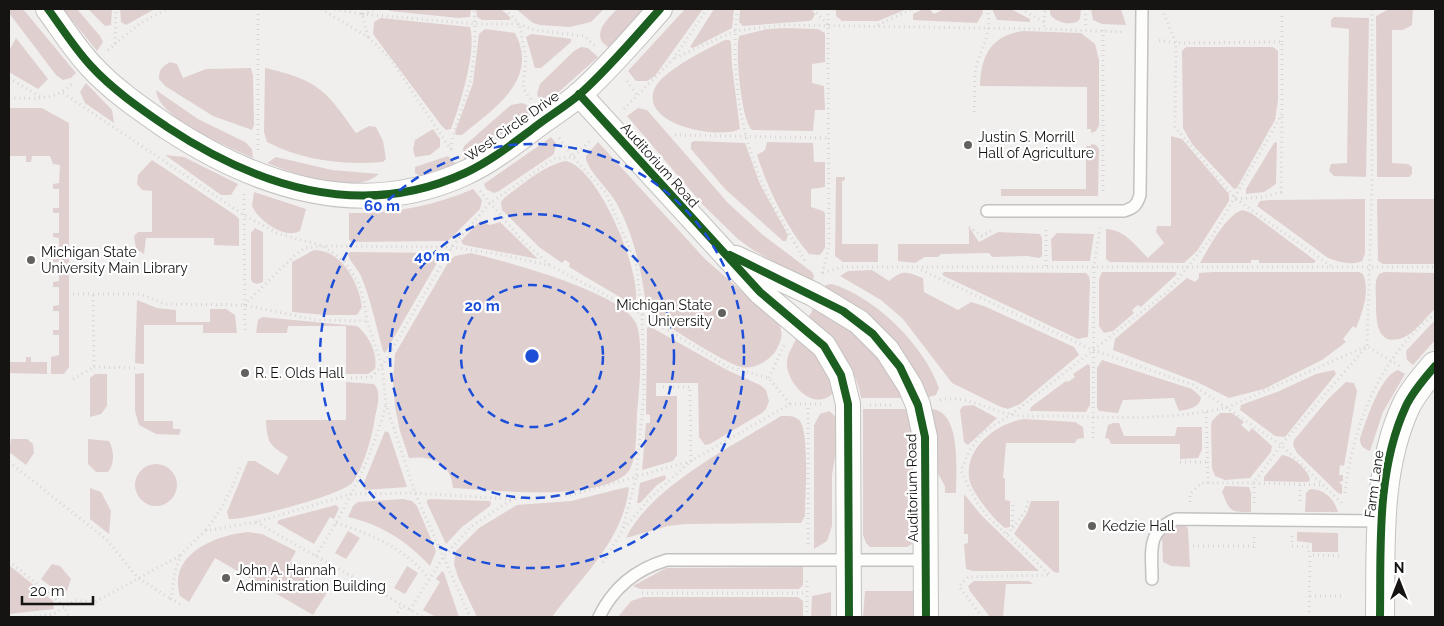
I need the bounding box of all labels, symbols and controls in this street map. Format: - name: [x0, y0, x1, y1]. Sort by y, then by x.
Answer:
- street label: West Circle Drive: [462, 88, 562, 164]
- street label: Auditorium Road: [618, 119, 702, 211]
- place label: Justin S. Morrill Hall of Agriculture: [978, 129, 1094, 161]
- marker: Justin S. Morrill Hall of Agriculture: [962, 139, 974, 151]
- text: 60 m: [364, 197, 400, 215]
- place label: Michigan State University Main Library: [41, 244, 188, 276]
- text: 40 m: [414, 247, 450, 265]
- marker: Michigan State University Main Library: [25, 254, 37, 266]
- text: 20 m: [464, 297, 500, 315]
- place label: Michigan State University: [616, 297, 712, 329]
- marker: Michigan State University: [716, 307, 728, 319]
- centre of rings: [523, 347, 541, 365]
- place label: R. E. Olds Hall: [255, 365, 344, 381]
- marker: R. E. Olds Hall: [239, 367, 251, 379]
- street label: Auditorium Road: [903, 434, 921, 542]
- street label: Farm Lane: [1361, 449, 1387, 519]
- place label: Kedzie Hall: [1102, 518, 1175, 534]
- marker: Kedzie Hall: [1086, 520, 1098, 532]
- north arrow: [1374, 556, 1424, 606]
- text: N: [1394, 560, 1404, 576]
- place label: John A. Hannah Administration Building: [236, 562, 386, 594]
- marker: John A. Hannah Administration Building: [220, 572, 232, 584]
- scale bar: [22, 574, 94, 606]
- text: 20 m: [30, 582, 65, 600]

